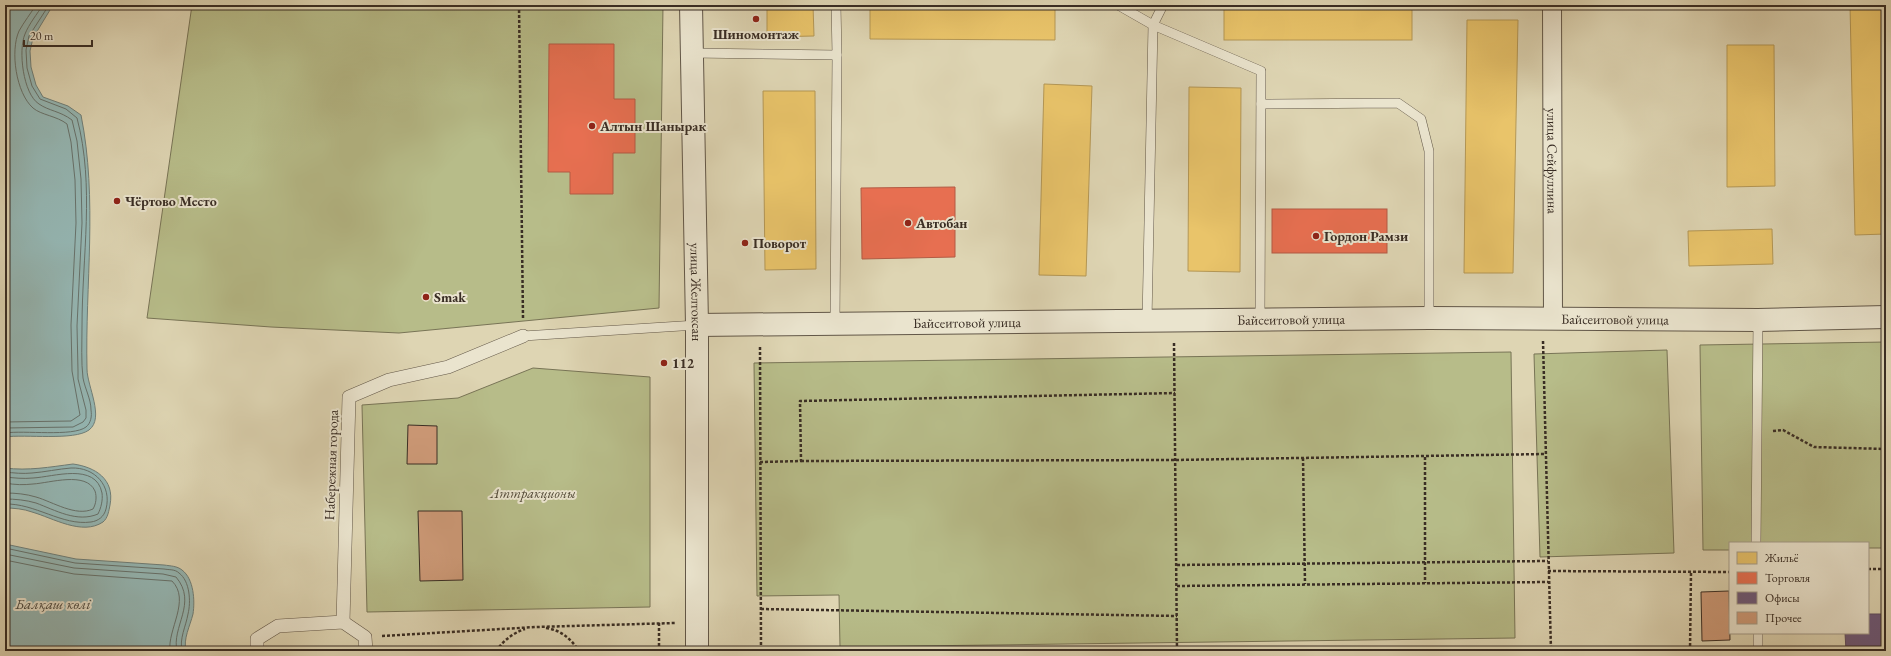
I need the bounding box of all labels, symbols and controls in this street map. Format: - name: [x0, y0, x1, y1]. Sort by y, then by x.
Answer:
- marker: Шиномонтаж: [751, 14, 761, 24]
- scale bar: [24, 22, 92, 48]
- place label: Шиномонтаж: [713, 25, 800, 43]
- text: 20 m: [30, 28, 54, 44]
- street label: улица Сейфуллина: [1543, 108, 1562, 214]
- place label: Алтын Шанырак: [599, 117, 706, 135]
- marker: Алтын Шанырак: [587, 121, 597, 131]
- place label: Чёртово Место: [125, 192, 217, 210]
- marker: Чёртово Место: [112, 196, 122, 206]
- place label: Автобан: [915, 214, 967, 232]
- marker: Автобан: [903, 218, 913, 228]
- place label: Гордон Рамзи: [1324, 227, 1408, 245]
- marker: Гордон Рамзи: [1311, 231, 1321, 241]
- place label: Поворот: [753, 234, 807, 252]
- marker: Поворот: [740, 238, 750, 248]
- street label: улица Желтоксан: [686, 242, 706, 341]
- place label: Smak: [434, 288, 466, 306]
- marker: Smak: [421, 292, 431, 302]
- street label: Байсеитовой улица: [1237, 310, 1345, 329]
- street label: Байсеитовой улица: [1561, 310, 1669, 328]
- street label: Байсеитовой улица: [913, 313, 1021, 332]
- place label: 112: [672, 354, 695, 372]
- marker: 112: [659, 358, 669, 368]
- street label: Набережная города: [320, 409, 342, 521]
- park label: Аттракционы: [489, 484, 576, 502]
- legend: [1729, 542, 1869, 634]
- text: Жильё: [1764, 550, 1799, 566]
- text: Торговля: [1765, 570, 1811, 586]
- text: Офисы: [1765, 590, 1800, 606]
- water label: Балқаш көлі: [14, 594, 91, 613]
- text: Прочее: [1765, 610, 1802, 626]

